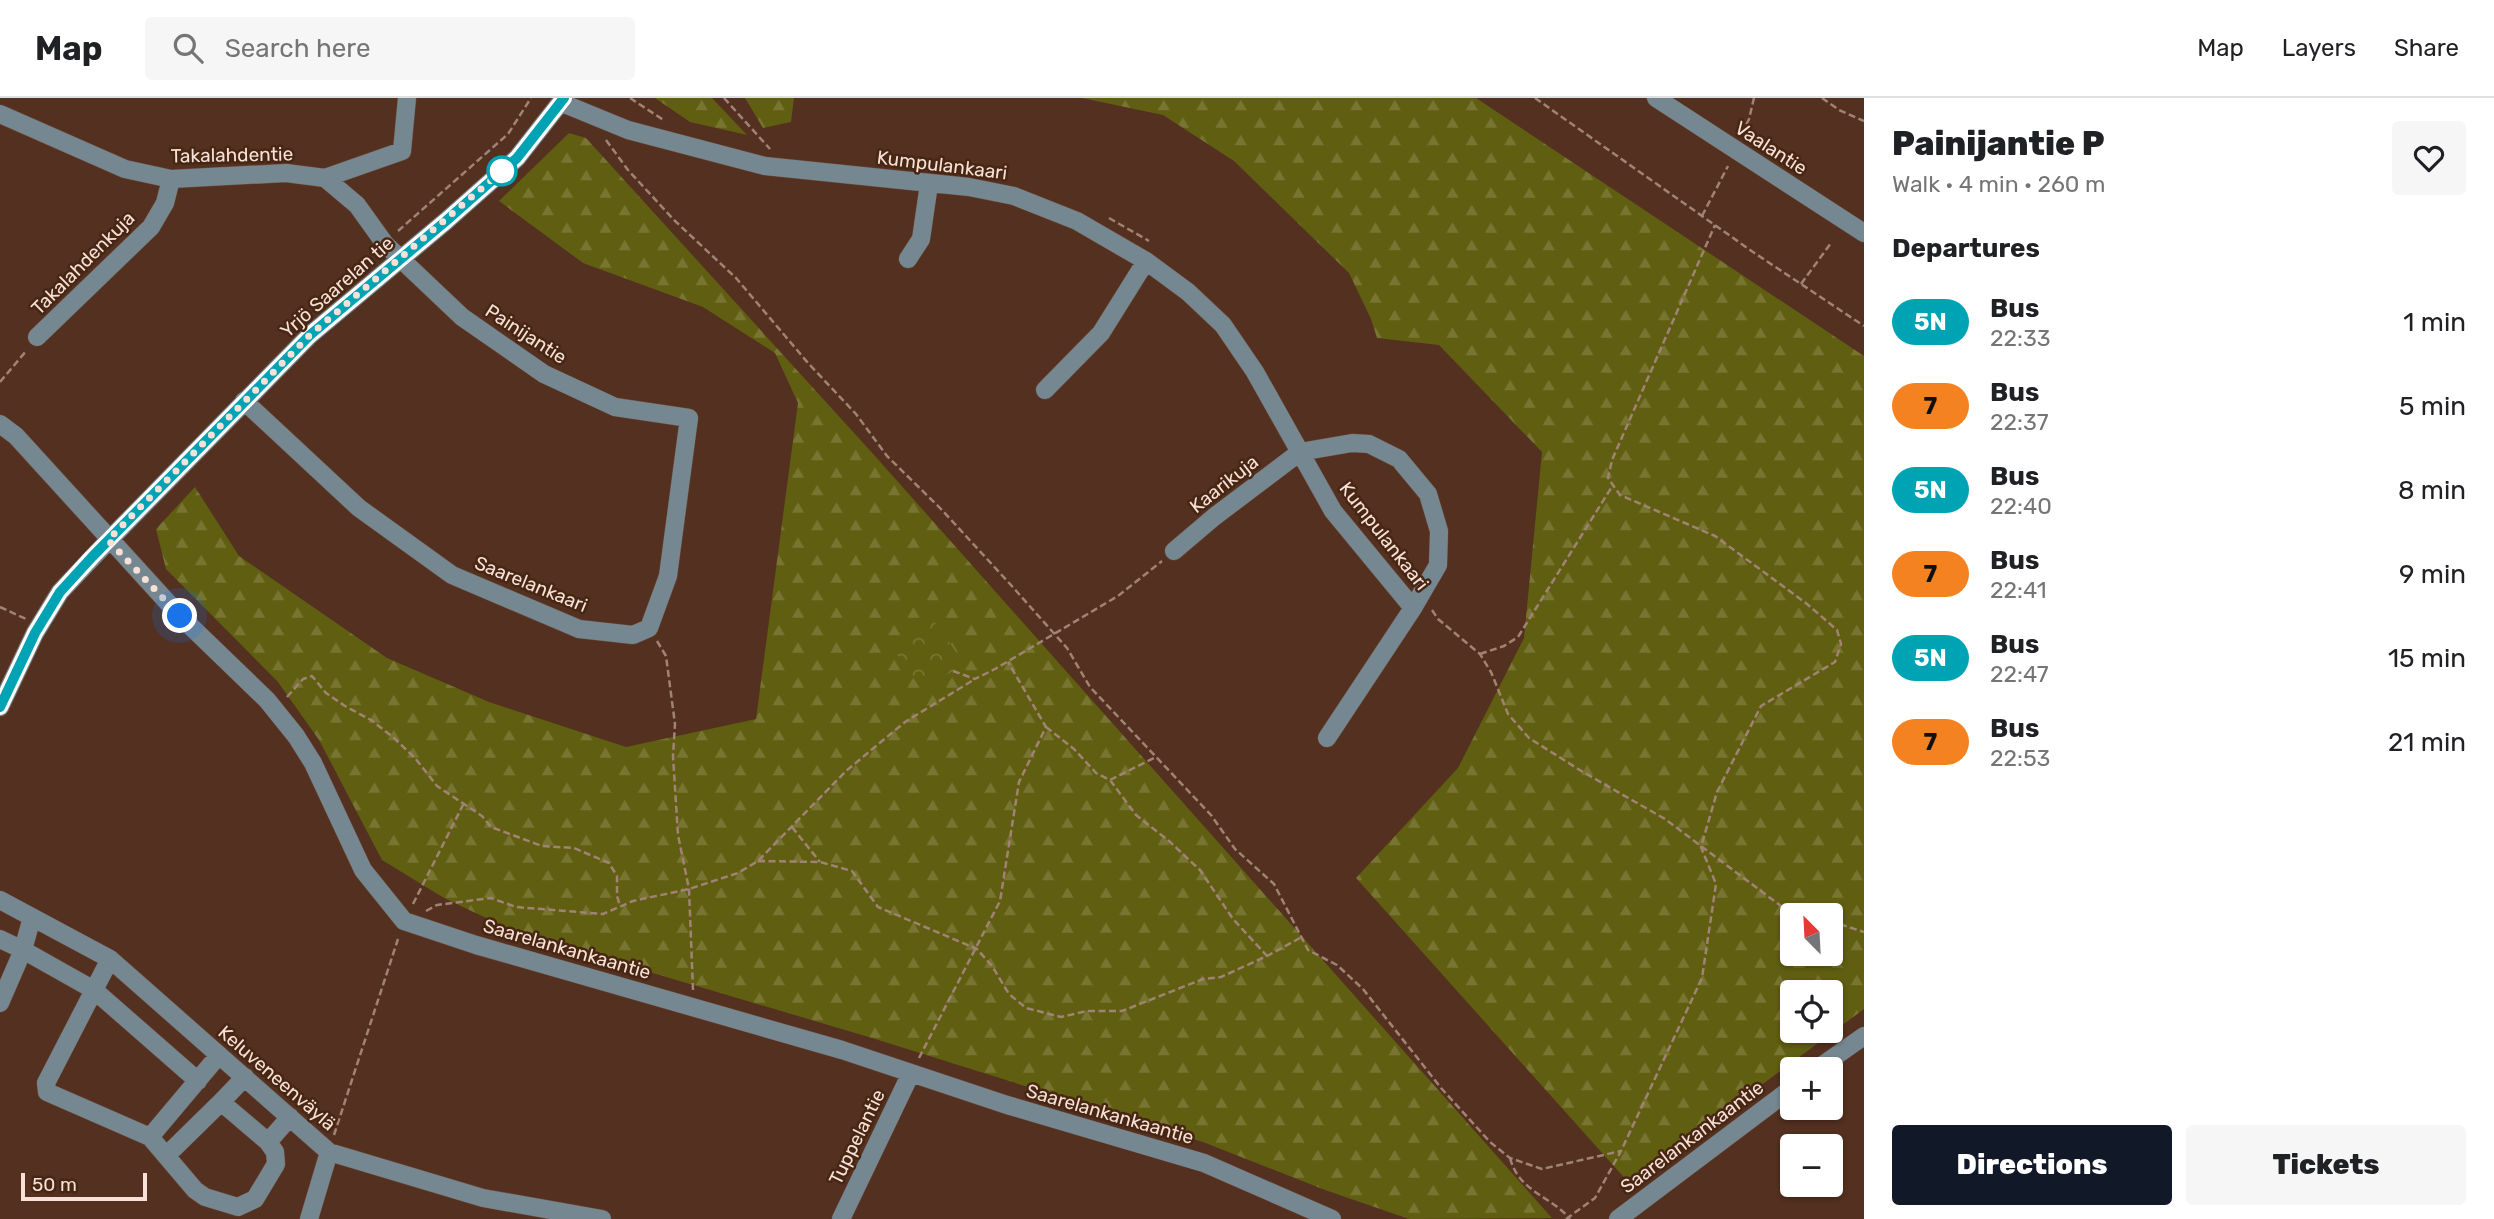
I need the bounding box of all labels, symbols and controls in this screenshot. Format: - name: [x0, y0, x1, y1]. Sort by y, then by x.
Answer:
- search box: [145, 17, 635, 80]
- text: Map: [35, 29, 103, 68]
- icon: search: [169, 29, 207, 67]
- text: Search here: [225, 33, 370, 64]
- text: Map: [2197, 34, 2244, 62]
- text: Layers: [2282, 34, 2356, 62]
- text: Share: [2394, 34, 2459, 62]
- street label: Vaalantie: [1731, 116, 1811, 180]
- button: heart: [2392, 121, 2466, 195]
- text: Painijantie P: [1892, 124, 2104, 163]
- street label: Takalahdentie: [171, 142, 293, 168]
- street label: Kumpulankaari: [876, 146, 1008, 184]
- unlabelled marker: [487, 156, 517, 186]
- text: Walk · 4 min · 260 m: [1892, 170, 2106, 198]
- street label: Takalahdenkuja: [27, 207, 139, 319]
- street label: Yrjö Saarelan tie: [276, 232, 398, 342]
- text: Departures: [1892, 233, 2040, 264]
- text: Bus: [1990, 293, 2039, 324]
- street label: Painijantie: [481, 299, 571, 369]
- text: 1 min: [2403, 307, 2466, 338]
- text: 5N: [1914, 308, 1947, 336]
- text: 22:33: [1990, 324, 2051, 352]
- text: Bus: [1990, 377, 2039, 408]
- text: 5 min: [2399, 391, 2466, 422]
- text: 7: [1924, 392, 1937, 420]
- text: 22:37: [1990, 408, 2049, 436]
- street label: Kaarikuja: [1185, 450, 1263, 518]
- text: Bus: [1990, 461, 2039, 492]
- text: 8 min: [2398, 475, 2466, 506]
- text: 5N: [1914, 476, 1947, 504]
- street label: Kumpulankaari: [1335, 477, 1433, 595]
- text: 22:40: [1990, 492, 2052, 520]
- text: Bus: [1990, 545, 2039, 576]
- street label: Saarelankaari: [471, 551, 591, 617]
- text: 9 min: [2399, 559, 2466, 590]
- text: 7: [1924, 560, 1937, 588]
- text: 22:41: [1990, 576, 2047, 604]
- your location: [162, 598, 197, 633]
- text: Bus: [1990, 629, 2039, 660]
- text: 15 min: [2388, 643, 2466, 674]
- text: 5N: [1914, 644, 1947, 672]
- text: 22:47: [1990, 660, 2049, 688]
- text: Bus: [1990, 713, 2039, 744]
- text: 21 min: [2388, 727, 2466, 758]
- text: 7: [1924, 728, 1937, 756]
- text: 22:53: [1990, 744, 2050, 772]
- north arrow: [1780, 903, 1843, 966]
- map controls: [1780, 903, 1843, 1197]
- street label: Saarelankankaantie: [481, 914, 653, 984]
- button: locate: [1780, 980, 1843, 1043]
- street label: Keluveneenväylä: [213, 1021, 341, 1135]
- button: +: [1780, 1057, 1843, 1120]
- street label: Saarelankankaantie: [1616, 1076, 1768, 1198]
- street label: Saarelankankaantie: [1024, 1079, 1196, 1149]
- street label: Tuppelantie: [824, 1086, 890, 1188]
- button: Directions: [1892, 1125, 2172, 1205]
- button: Tickets: [2186, 1125, 2466, 1205]
- button: −: [1780, 1134, 1843, 1197]
- scale bar: [21, 1170, 147, 1202]
- text: 50 m: [32, 1173, 77, 1196]

